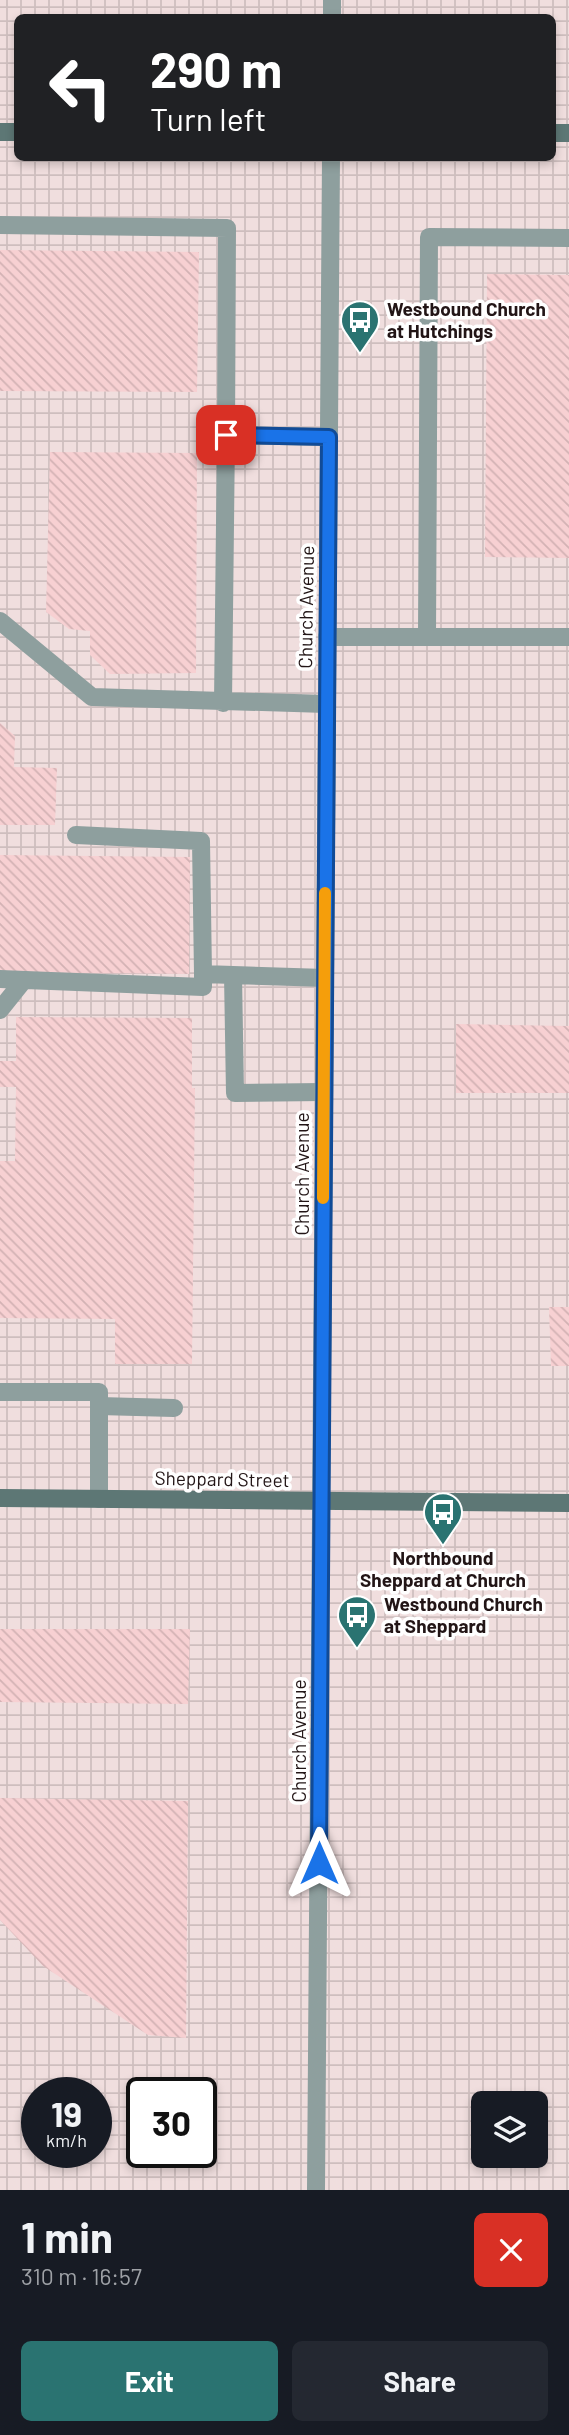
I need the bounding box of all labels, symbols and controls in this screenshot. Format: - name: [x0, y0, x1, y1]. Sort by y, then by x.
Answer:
- text: 290 m: [150, 39, 282, 98]
- icon: left: [35, 42, 126, 133]
- text: Turn left: [150, 99, 267, 137]
- place label: Westbound Church at Hutchings: [387, 297, 546, 342]
- bus stop icon: Westbound Church at Hutchings: [339, 299, 381, 354]
- pin: [196, 405, 256, 465]
- icon: arrive: [207, 416, 245, 454]
- street label: Church Avenue: [293, 545, 318, 669]
- street label: Church Avenue: [290, 1112, 313, 1236]
- street label: Sheppard Street: [154, 1466, 290, 1491]
- bus stop icon: Northbound Sheppard at Church: [422, 1491, 464, 1546]
- place label: Northbound Sheppard at Church: [360, 1546, 526, 1591]
- place label: Westbound Church at Sheppard: [384, 1592, 543, 1637]
- bus stop icon: Westbound Church at Sheppard: [336, 1594, 378, 1649]
- street label: Church Avenue: [287, 1679, 310, 1803]
- position arrow: [282, 1826, 356, 1900]
- speed limit sign: 30: [126, 2077, 217, 2168]
- map controls: [471, 2091, 548, 2168]
- button: layers: [471, 2091, 548, 2168]
- text: 19: [51, 2092, 82, 2134]
- text: km/h: [46, 2129, 87, 2151]
- text: 1 min: [21, 2211, 113, 2261]
- button: close: [474, 2213, 548, 2287]
- text: 310 m · 16:57: [21, 2262, 142, 2290]
- button: Exit: [21, 2341, 278, 2421]
- button: Share: [292, 2341, 548, 2421]

